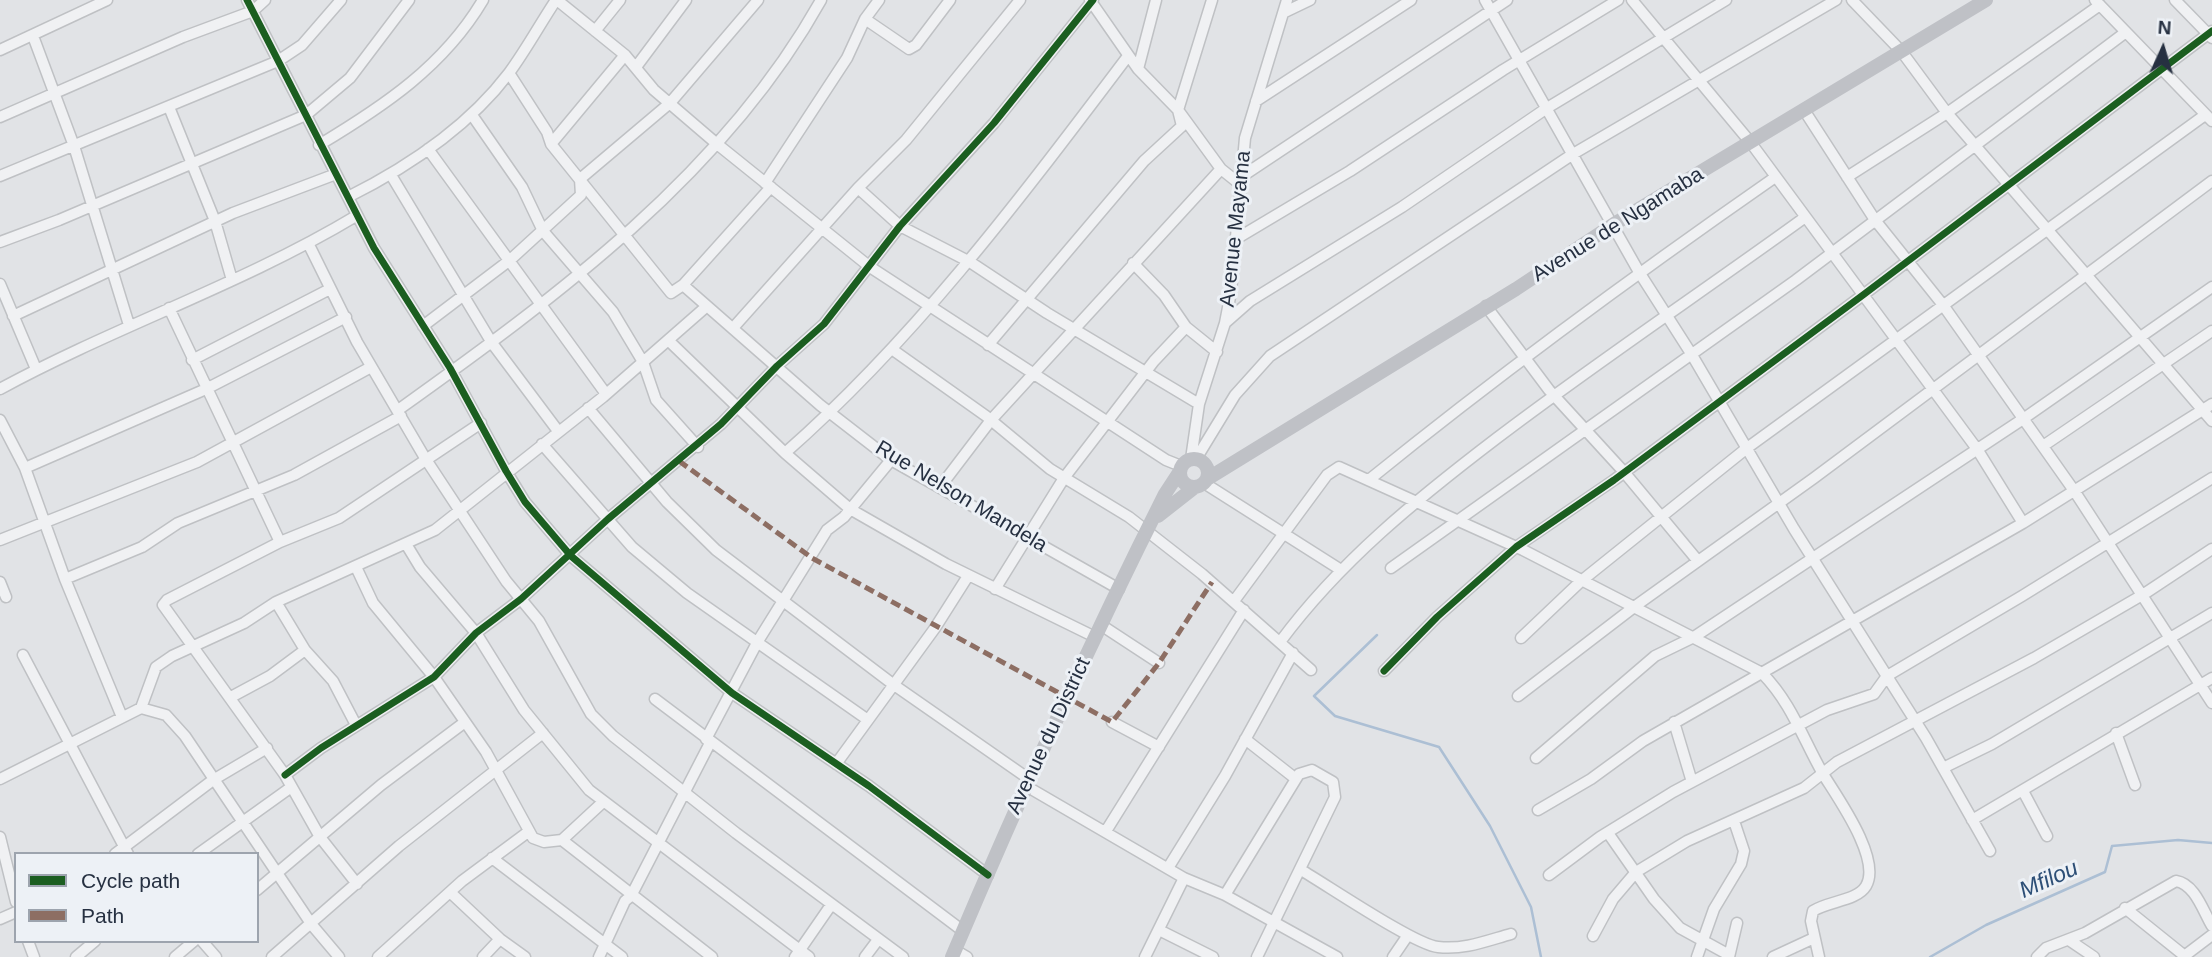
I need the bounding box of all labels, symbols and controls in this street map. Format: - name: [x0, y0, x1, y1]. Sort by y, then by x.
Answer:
- north arrow: [2128, 14, 2198, 84]
- text: N: [2157, 17, 2172, 39]
- street label: Avenue Mayama: [1215, 150, 1257, 308]
- street label: Avenue de Ngamaba: [1528, 162, 1708, 288]
- street label: Rue Nelson Mandela: [870, 436, 1052, 558]
- street label: Avenue du District: [1002, 654, 1096, 818]
- legend: [14, 852, 259, 943]
- water label: Mfilou: [2015, 855, 2083, 905]
- text: Cycle path: [81, 869, 180, 892]
- text: Path: [81, 904, 124, 927]

